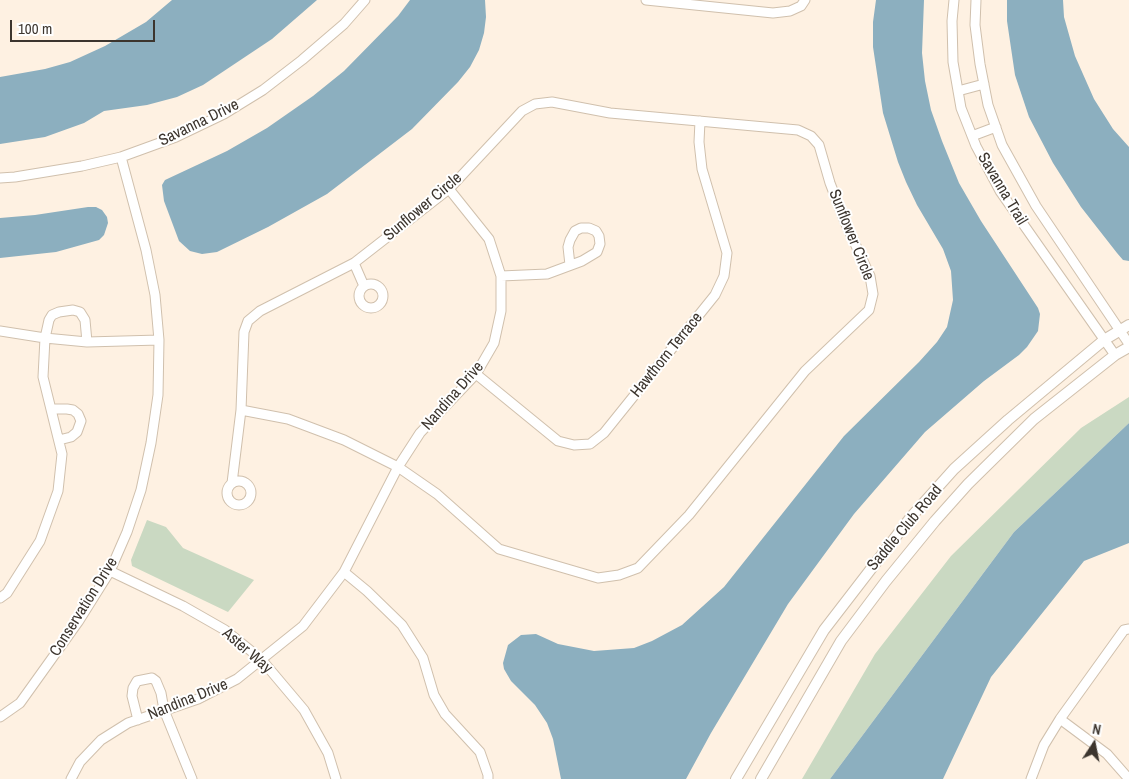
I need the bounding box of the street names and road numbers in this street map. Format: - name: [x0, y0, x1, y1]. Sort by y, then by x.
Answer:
- street label: Savanna Drive: [156, 95, 242, 151]
- street label: Savanna Trail: [973, 149, 1031, 229]
- street label: Sunflower Circle: [380, 169, 466, 245]
- street label: Sunflower Circle: [824, 187, 878, 283]
- street label: Hawthorn Terrace: [627, 309, 707, 401]
- street label: Nandina Drive: [418, 358, 488, 434]
- street label: Saddle Club Road: [863, 481, 947, 575]
- street label: Conservation Drive: [46, 554, 122, 660]
- street label: Aster Way: [218, 624, 276, 678]
- street label: Nandina Drive: [145, 675, 231, 725]

